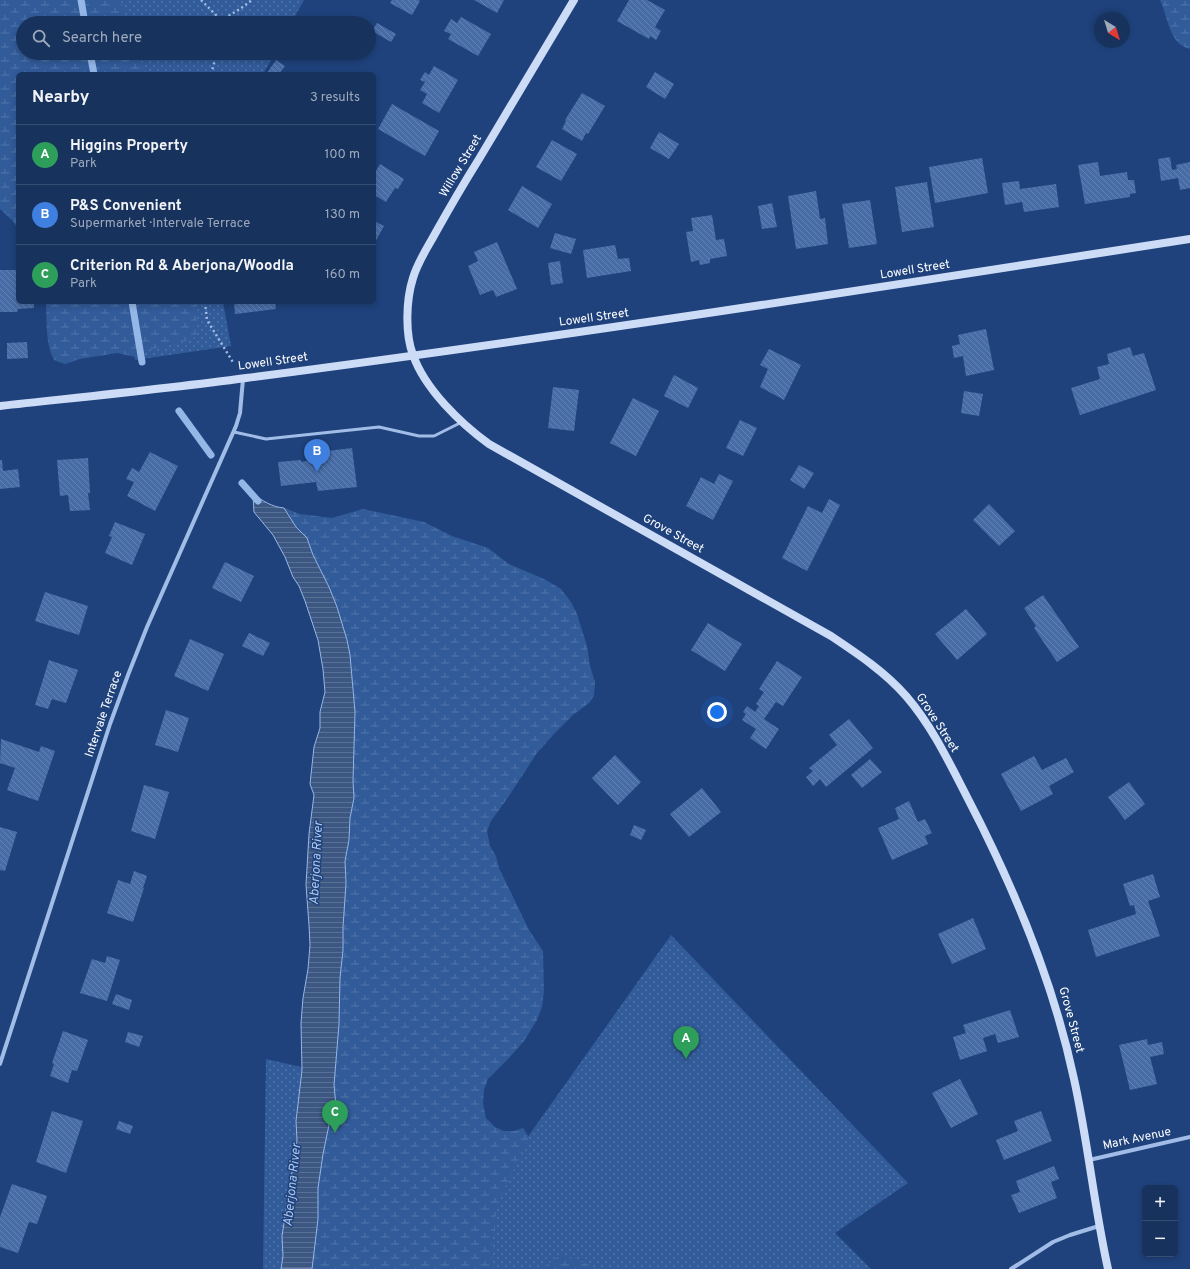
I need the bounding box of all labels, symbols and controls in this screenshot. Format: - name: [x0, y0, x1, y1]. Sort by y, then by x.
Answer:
- north arrow: [1094, 12, 1130, 48]
- search box: [16, 16, 376, 60]
- icon: search: [30, 27, 52, 49]
- text: Search here: [62, 29, 142, 48]
- text: Nearby: [32, 87, 89, 109]
- text: 3 results: [310, 90, 360, 106]
- street label: Willow Street: [436, 132, 486, 200]
- text: Higgins Property: [70, 137, 188, 156]
- text: A: [40, 147, 50, 163]
- text: 100 m: [324, 147, 360, 163]
- text: Park: [70, 156, 97, 172]
- text: P&S Convenient: [70, 197, 182, 216]
- text: B: [41, 207, 49, 223]
- text: 130 m: [325, 207, 360, 223]
- text: Supermarket · Intervale Terrace: [70, 216, 250, 232]
- text: Criterion Rd & Aberjona/Woodla: [70, 257, 294, 276]
- street label: Lowell Street: [879, 257, 951, 283]
- text: C: [41, 267, 49, 283]
- text: 160 m: [325, 267, 360, 283]
- text: Park: [70, 276, 97, 292]
- street label: Lowell Street: [558, 305, 630, 331]
- street label: Lowell Street: [237, 349, 309, 375]
- pin: B: [304, 439, 330, 472]
- street label: Grove Street: [640, 511, 706, 557]
- street label: Intervale Terrace: [82, 669, 126, 759]
- street label: Grove Street: [912, 690, 962, 756]
- your location: [707, 702, 727, 722]
- water label: Aberjona River: [307, 820, 327, 905]
- street label: Grove Street: [1055, 985, 1087, 1055]
- pin: A: [673, 1026, 699, 1059]
- pin: C: [322, 1100, 348, 1133]
- street label: Mark Avenue: [1101, 1124, 1173, 1154]
- water label: Aberjona River: [281, 1142, 305, 1227]
- map controls: [1142, 1185, 1178, 1257]
- button: +: [1142, 1185, 1178, 1221]
- button: −: [1142, 1221, 1178, 1257]

